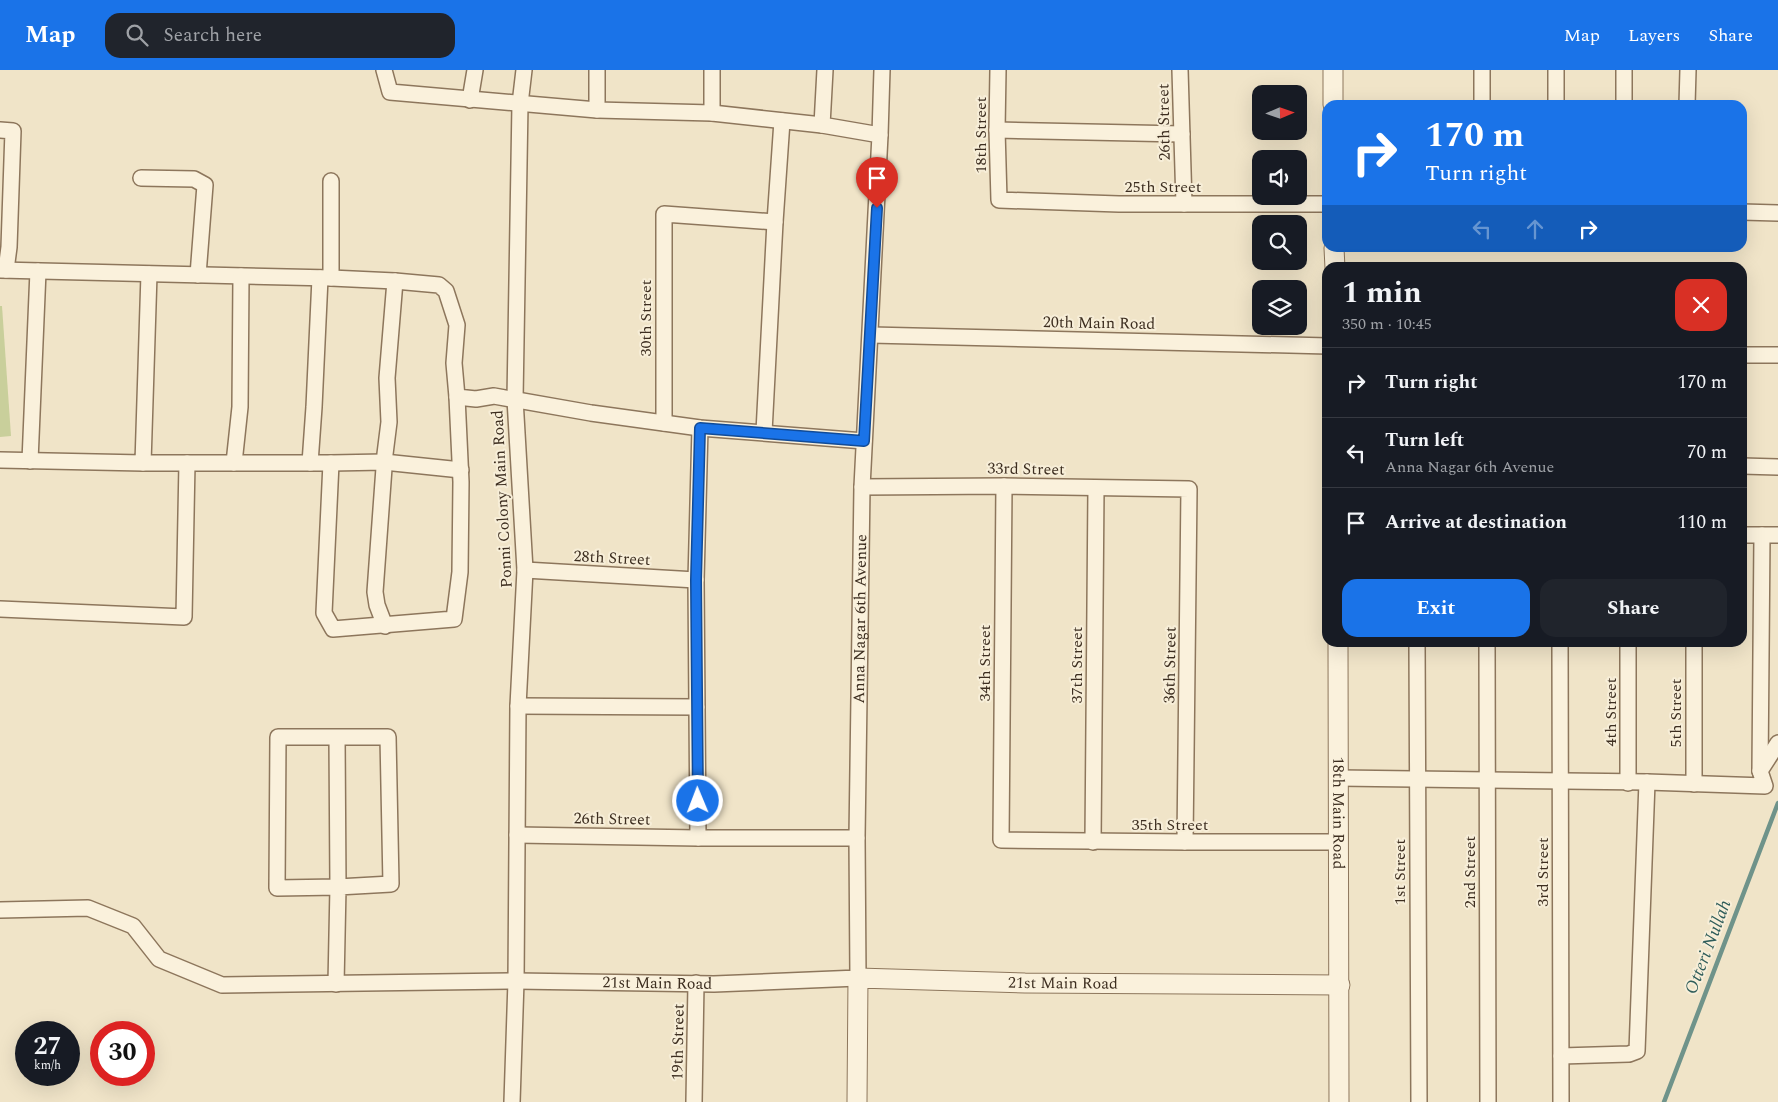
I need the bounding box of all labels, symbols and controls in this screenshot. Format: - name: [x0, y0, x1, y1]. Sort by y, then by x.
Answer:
- search box: [105, 13, 455, 58]
- text: Map: [25, 17, 75, 53]
- icon: search: [123, 21, 151, 49]
- text: Search here: [163, 21, 262, 50]
- text: Map: [1564, 22, 1600, 49]
- text: Layers: [1628, 22, 1680, 49]
- text: Share: [1708, 22, 1753, 49]
- street label: 26th Street: [1151, 83, 1177, 161]
- north arrow: [1252, 85, 1308, 140]
- map controls: [1252, 85, 1307, 335]
- street label: 18th Street: [969, 96, 993, 173]
- text: 170 m: [1425, 109, 1524, 162]
- icon: right: [1342, 120, 1407, 185]
- button: sound: [1252, 150, 1307, 205]
- pin: [856, 157, 898, 208]
- text: Turn right: [1425, 157, 1527, 190]
- icon: arrive: [863, 164, 891, 192]
- street label: 25th Street: [1125, 175, 1202, 199]
- button: search: [1252, 215, 1307, 270]
- icon: left: [1468, 215, 1496, 243]
- icon: ahead: [1521, 215, 1549, 243]
- icon: right: [1574, 215, 1602, 243]
- text: 1 min: [1342, 270, 1422, 316]
- street label: 30th Street: [634, 279, 658, 356]
- button: close: [1675, 279, 1727, 331]
- button: layers: [1252, 280, 1307, 335]
- street label: 20th Main Road: [1043, 310, 1156, 336]
- text: 350 m · 10:45: [1342, 312, 1432, 336]
- text: Turn right: [1385, 368, 1478, 397]
- text: 170 m: [1677, 368, 1727, 397]
- icon: right: [1342, 369, 1370, 397]
- street label: Ponni Colony Main Road: [485, 409, 519, 589]
- text: Turn left: [1385, 426, 1464, 455]
- text: 70 m: [1687, 438, 1727, 467]
- icon: left: [1342, 439, 1370, 467]
- text: Anna Nagar 6th Avenue: [1385, 455, 1554, 479]
- street label: 33rd Street: [987, 456, 1065, 482]
- text: Arrive at destination: [1385, 508, 1567, 537]
- text: 110 m: [1677, 508, 1727, 537]
- icon: arrive: [1342, 509, 1370, 537]
- street label: Anna Nagar 6th Avenue: [847, 534, 873, 704]
- street label: 28th Street: [573, 544, 651, 572]
- button: Exit: [1342, 579, 1530, 637]
- button: Share: [1540, 579, 1727, 637]
- street label: 34th Street: [973, 624, 997, 701]
- street label: 37th Street: [1065, 626, 1089, 703]
- street label: 36th Street: [1157, 626, 1183, 704]
- street label: 4th Street: [1599, 677, 1623, 746]
- street label: 5th Street: [1664, 678, 1688, 747]
- street label: 18th Main Road: [1326, 757, 1350, 869]
- position arrow: [671, 774, 723, 826]
- street label: 26th Street: [573, 806, 651, 832]
- street label: 35th Street: [1132, 813, 1209, 837]
- street label: 2nd Street: [1458, 836, 1482, 908]
- street label: 3rd Street: [1531, 837, 1555, 907]
- street label: 1st Street: [1388, 838, 1412, 905]
- water label: Otteri Nullah: [1678, 896, 1738, 998]
- street label: 21st Main Road: [602, 970, 713, 996]
- street label: 21st Main Road: [1008, 970, 1118, 996]
- street label: 19th Street: [665, 1003, 691, 1081]
- speed limit sign: 30: [90, 1021, 155, 1086]
- text: 27: [33, 1028, 62, 1066]
- text: km/h: [34, 1056, 61, 1075]

